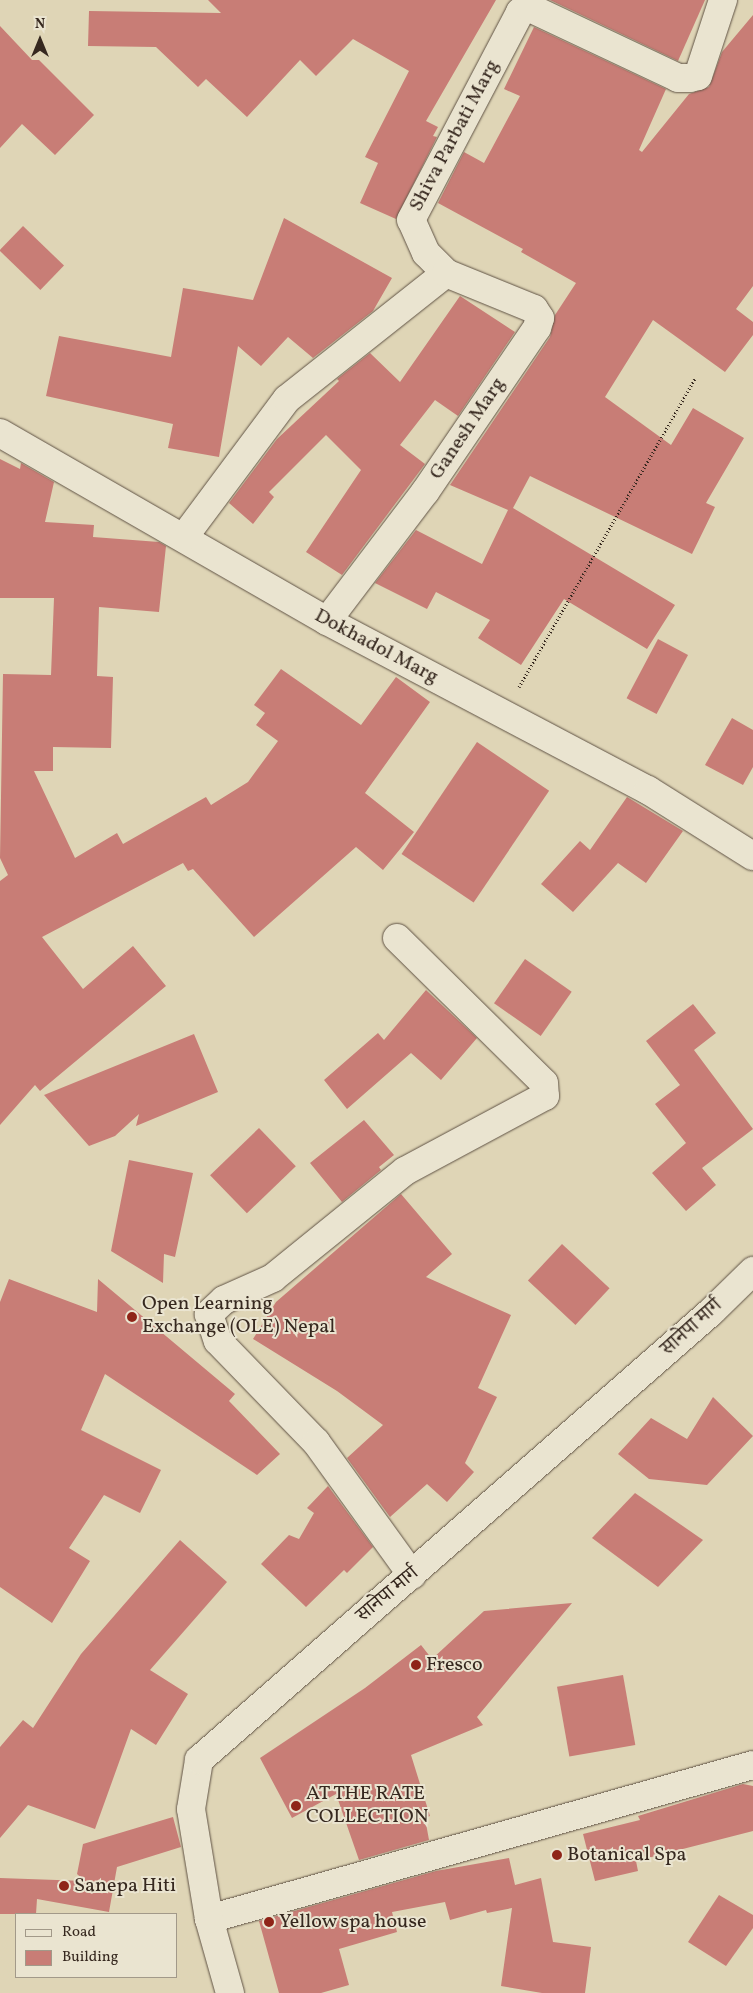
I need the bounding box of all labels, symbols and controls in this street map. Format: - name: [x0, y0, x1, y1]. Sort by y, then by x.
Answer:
- north arrow: [15, 15, 65, 65]
- text: N: [35, 15, 45, 34]
- street label: Shiva Parbati Marg: [405, 56, 505, 216]
- street label: Ganesh Marg: [425, 374, 511, 484]
- street label: Dokhadol Marg: [310, 604, 442, 690]
- place label: Open Learning Exchange (OLE) Nepal: [142, 1293, 335, 1340]
- street label: सानेपा मार्ग: [657, 1294, 727, 1362]
- marker: Open Learning Exchange (OLE) Nepal: [126, 1311, 138, 1323]
- street label: सानेपा मार्ग: [352, 1562, 424, 1628]
- place label: Fresco: [426, 1653, 483, 1677]
- marker: Fresco: [410, 1659, 422, 1671]
- place label: AT THE RATE COLLECTION: [306, 1782, 428, 1829]
- marker: AT THE RATE COLLECTION: [290, 1800, 302, 1812]
- place label: Botanical Spa: [567, 1843, 686, 1867]
- marker: Botanical Spa: [551, 1849, 563, 1861]
- place label: Sanepa Hiti: [74, 1874, 176, 1898]
- marker: Sanepa Hiti: [58, 1880, 70, 1892]
- place label: Yellow spa house: [279, 1910, 427, 1934]
- legend: [15, 1913, 178, 1978]
- marker: Yellow spa house: [263, 1916, 275, 1928]
- text: Road: [62, 1922, 96, 1943]
- text: Building: [62, 1947, 118, 1968]

